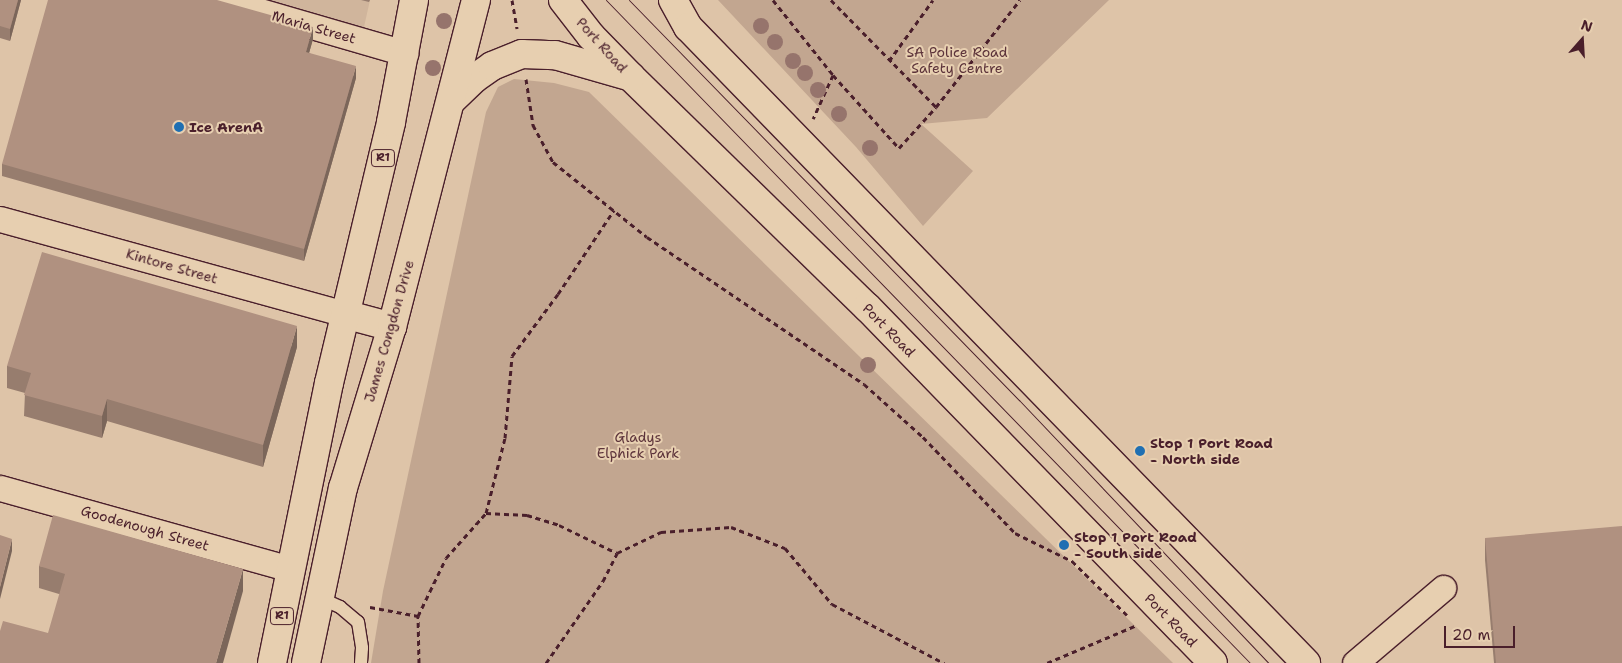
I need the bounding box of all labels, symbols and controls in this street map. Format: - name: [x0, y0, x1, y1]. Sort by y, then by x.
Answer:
- street label: Maria Street: [270, 7, 358, 47]
- street label: Port Road: [573, 14, 631, 76]
- north arrow: [1557, 15, 1607, 65]
- text: N: [1579, 16, 1595, 36]
- park label: SA Police Road Safety Centre: [906, 44, 1008, 76]
- place label: Ice ArenA: [189, 119, 263, 135]
- marker: Ice ArenA: [173, 121, 185, 133]
- road number: R1: [370, 148, 396, 168]
- street label: Kintore Street: [124, 245, 220, 287]
- street label: James Congdon Drive: [361, 258, 417, 404]
- street label: Port Road: [859, 300, 919, 360]
- park label: Gladys Elphick Park: [597, 429, 679, 462]
- place label: Stop 1 Port Road - North side: [1150, 435, 1273, 468]
- marker: Stop 1 Port Road - North side: [1134, 445, 1146, 457]
- street label: Goodenough Street: [79, 502, 211, 554]
- place label: Stop 1 Port Road - South side: [1074, 529, 1197, 562]
- marker: Stop 1 Port Road - South side: [1058, 539, 1070, 551]
- street label: Port Road: [1141, 590, 1201, 650]
- road number: R1: [270, 606, 294, 626]
- scale bar: [1447, 616, 1518, 648]
- text: 20 m: [1452, 625, 1491, 645]

